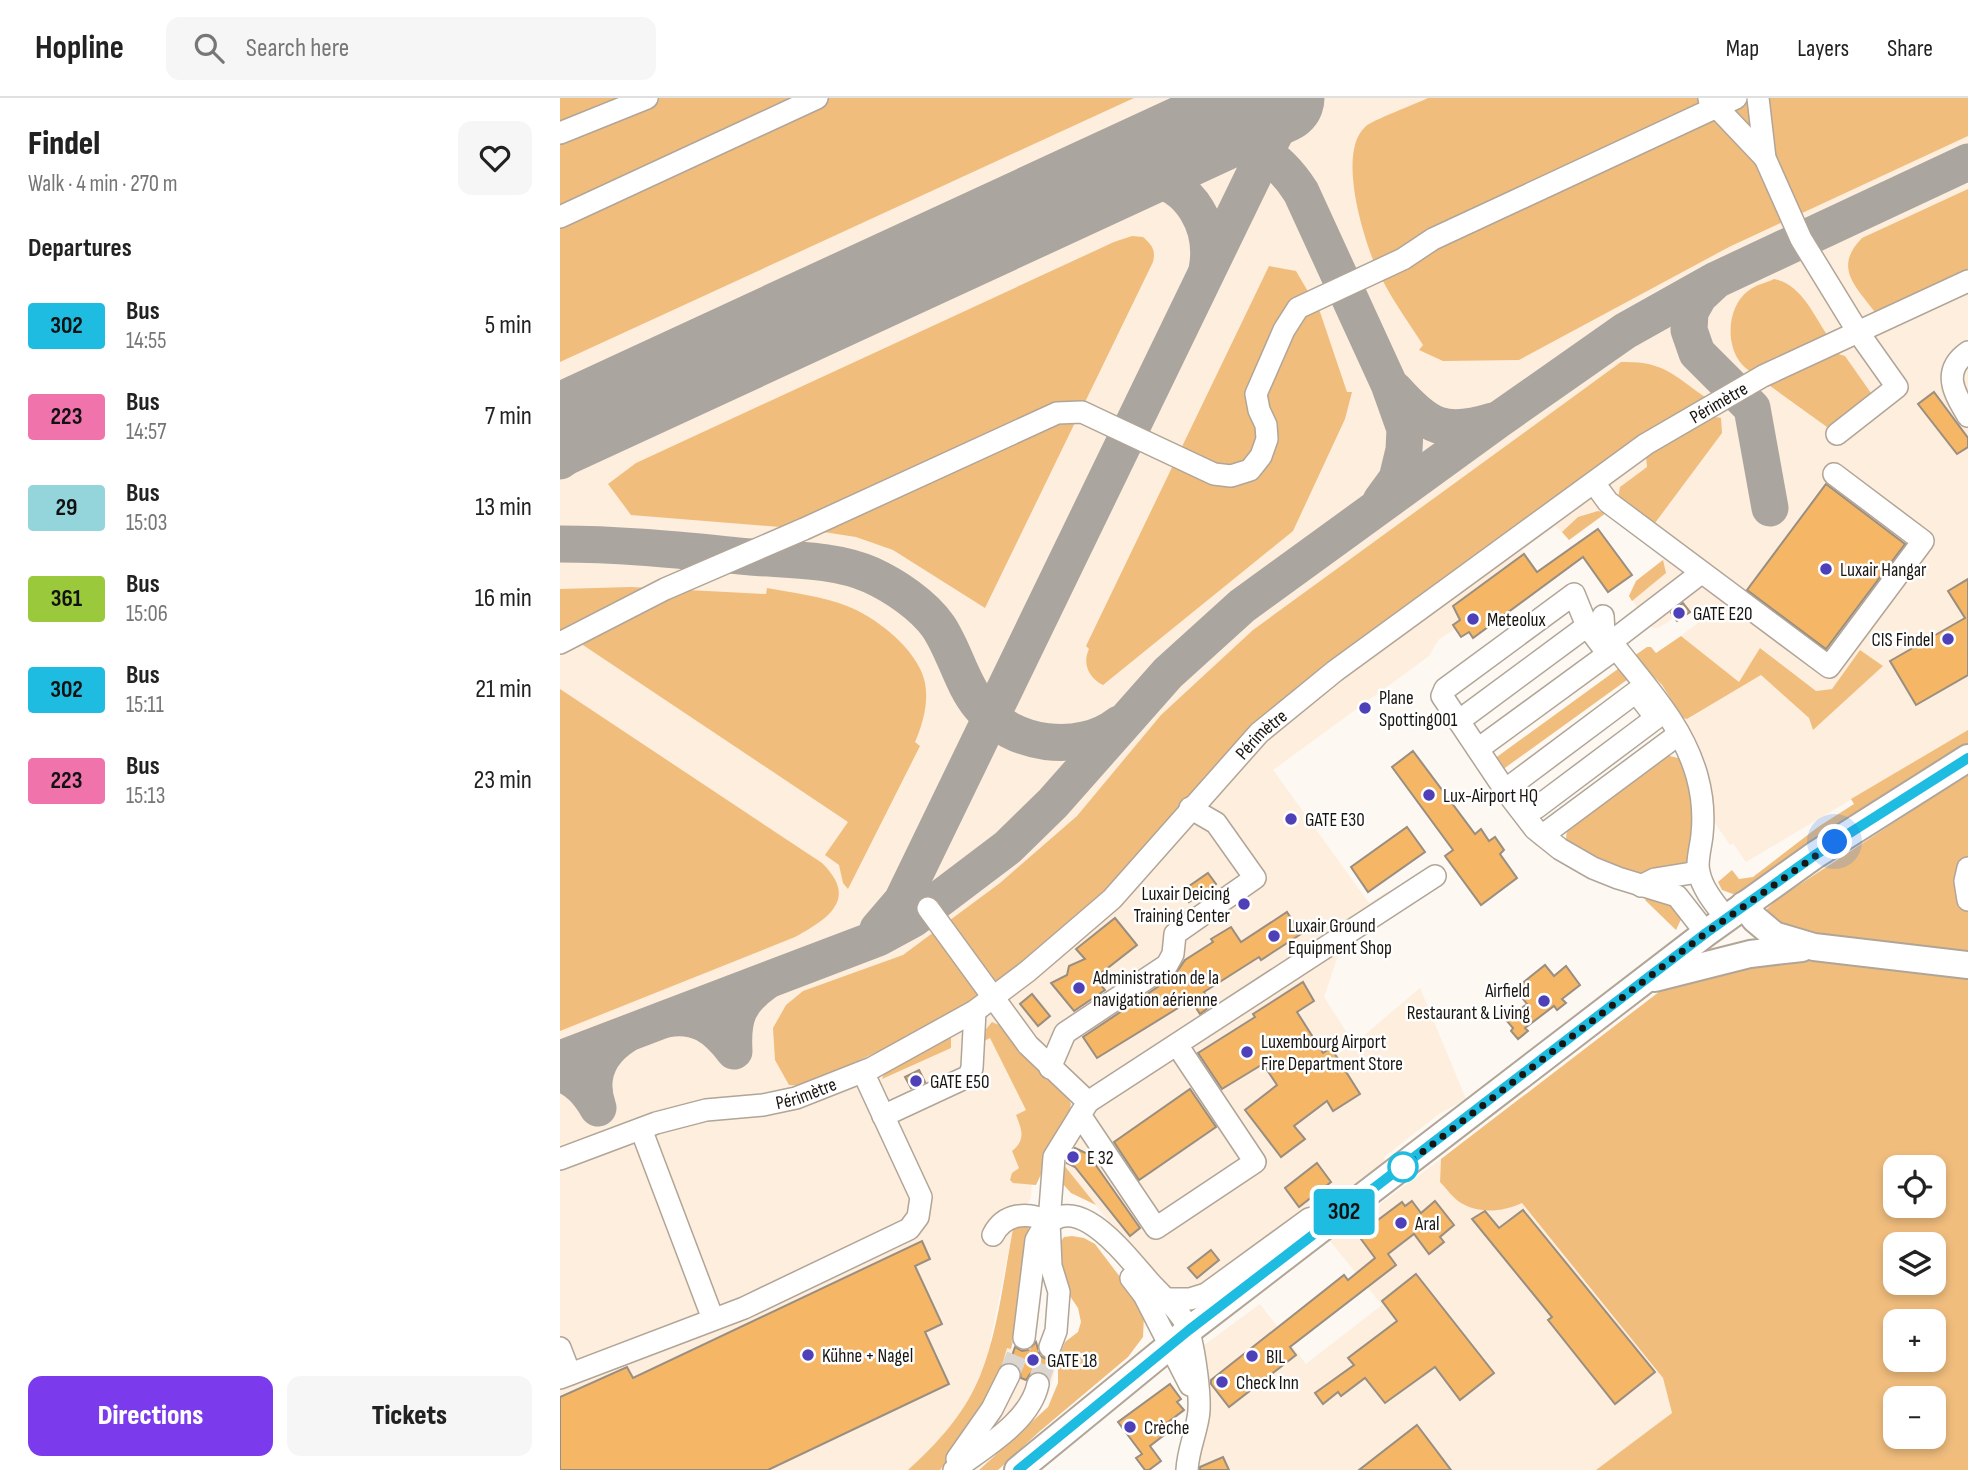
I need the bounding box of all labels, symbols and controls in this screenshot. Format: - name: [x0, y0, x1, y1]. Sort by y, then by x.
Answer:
- search box: [166, 17, 656, 80]
- text: Hopline: [35, 28, 124, 68]
- icon: search: [190, 29, 228, 67]
- text: Search here: [246, 33, 349, 64]
- text: Map: [1726, 34, 1759, 63]
- text: Layers: [1797, 34, 1849, 63]
- text: Share: [1887, 34, 1933, 63]
- button: heart: [458, 121, 532, 195]
- text: Findel: [28, 124, 100, 164]
- text: Walk · 4 min · 270 m: [28, 170, 178, 198]
- text: Departures: [28, 233, 132, 264]
- text: Bus: [126, 296, 160, 327]
- text: 5 min: [485, 310, 532, 341]
- text: 302: [50, 311, 83, 340]
- text: 14:55: [126, 327, 166, 355]
- street label: Périmètre: [1686, 378, 1752, 429]
- text: Bus: [126, 387, 160, 418]
- text: 7 min: [485, 401, 532, 432]
- text: 223: [51, 402, 82, 431]
- text: 14:57: [126, 418, 166, 446]
- text: Bus: [126, 478, 160, 509]
- text: 13 min: [475, 492, 532, 523]
- text: 29: [56, 493, 77, 522]
- text: 15:03: [126, 509, 168, 537]
- place label: Luxair Hangar: [1840, 559, 1927, 582]
- marker: Luxair Hangar: [1818, 561, 1834, 577]
- text: Bus: [126, 569, 160, 600]
- text: 16 min: [475, 583, 532, 614]
- text: 361: [51, 584, 82, 613]
- text: 15:06: [126, 600, 168, 628]
- place label: GATE E20: [1693, 603, 1753, 626]
- marker: GATE E20: [1671, 605, 1687, 621]
- place label: Meteolux: [1487, 609, 1546, 632]
- marker: Meteolux: [1465, 611, 1481, 627]
- place label: CIS Findel: [1872, 629, 1934, 652]
- marker: CIS Findel: [1940, 631, 1956, 647]
- text: Bus: [126, 660, 160, 691]
- text: 21 min: [475, 674, 532, 705]
- text: 302: [50, 675, 83, 704]
- place label: Plane Spotting001: [1379, 687, 1458, 732]
- text: 15:11: [126, 691, 164, 719]
- marker: Plane Spotting001: [1357, 700, 1373, 716]
- street label: Périmètre: [1231, 705, 1292, 765]
- text: Bus: [126, 751, 160, 782]
- text: 23 min: [474, 765, 532, 796]
- text: 223: [51, 766, 82, 795]
- text: 15:13: [126, 782, 165, 810]
- place label: Lux-Airport HQ: [1443, 785, 1538, 808]
- marker: Lux-Airport HQ: [1421, 787, 1437, 803]
- place label: GATE E30: [1305, 809, 1365, 832]
- marker: GATE E30: [1283, 811, 1299, 827]
- your location: [1817, 824, 1852, 859]
- place label: Luxair Deicing Training Center: [1134, 883, 1231, 928]
- marker: Luxair Deicing Training Center: [1236, 896, 1252, 912]
- place label: Luxair Ground Equipment Shop: [1288, 915, 1392, 960]
- marker: Luxair Ground Equipment Shop: [1266, 928, 1282, 944]
- place label: Administration de la navigation aérienne: [1092, 967, 1219, 1012]
- marker: Administration de la navigation aérienne: [1071, 980, 1087, 996]
- place label: Airfield Restaurant & Living: [1407, 980, 1530, 1025]
- marker: Airfield Restaurant & Living: [1536, 993, 1552, 1009]
- place label: Luxembourg Airport Fire Department Store: [1261, 1031, 1403, 1076]
- marker: Luxembourg Airport Fire Department Store: [1239, 1044, 1255, 1060]
- place label: GATE E50: [930, 1071, 989, 1094]
- street label: Périmètre: [774, 1073, 840, 1115]
- marker: GATE E50: [908, 1073, 924, 1089]
- place label: E 32: [1087, 1147, 1114, 1170]
- marker: E 32: [1065, 1149, 1081, 1165]
- unlabelled marker: [1388, 1152, 1418, 1182]
- map controls: [1883, 1155, 1946, 1449]
- button: locate: [1883, 1155, 1946, 1218]
- line badge: 302: [1304, 1189, 1384, 1235]
- text: 302: [1328, 1197, 1360, 1226]
- place label: Aral: [1414, 1213, 1440, 1236]
- marker: Aral: [1393, 1215, 1409, 1231]
- button: layers: [1883, 1232, 1946, 1295]
- button: +: [1883, 1309, 1946, 1372]
- place label: Kühne + Nagel: [822, 1345, 913, 1368]
- place label: BIL: [1266, 1346, 1285, 1369]
- marker: Kühne + Nagel: [800, 1347, 816, 1363]
- marker: BIL: [1244, 1348, 1260, 1364]
- place label: GATE 18: [1047, 1350, 1097, 1373]
- marker: GATE 18: [1025, 1352, 1041, 1368]
- place label: Check Inn: [1236, 1372, 1299, 1395]
- marker: Check Inn: [1214, 1374, 1230, 1390]
- button: Directions: [28, 1376, 273, 1456]
- button: Tickets: [287, 1376, 532, 1456]
- button: −: [1883, 1386, 1946, 1449]
- place label: Crèche: [1144, 1417, 1189, 1440]
- marker: Crèche: [1122, 1419, 1138, 1435]

